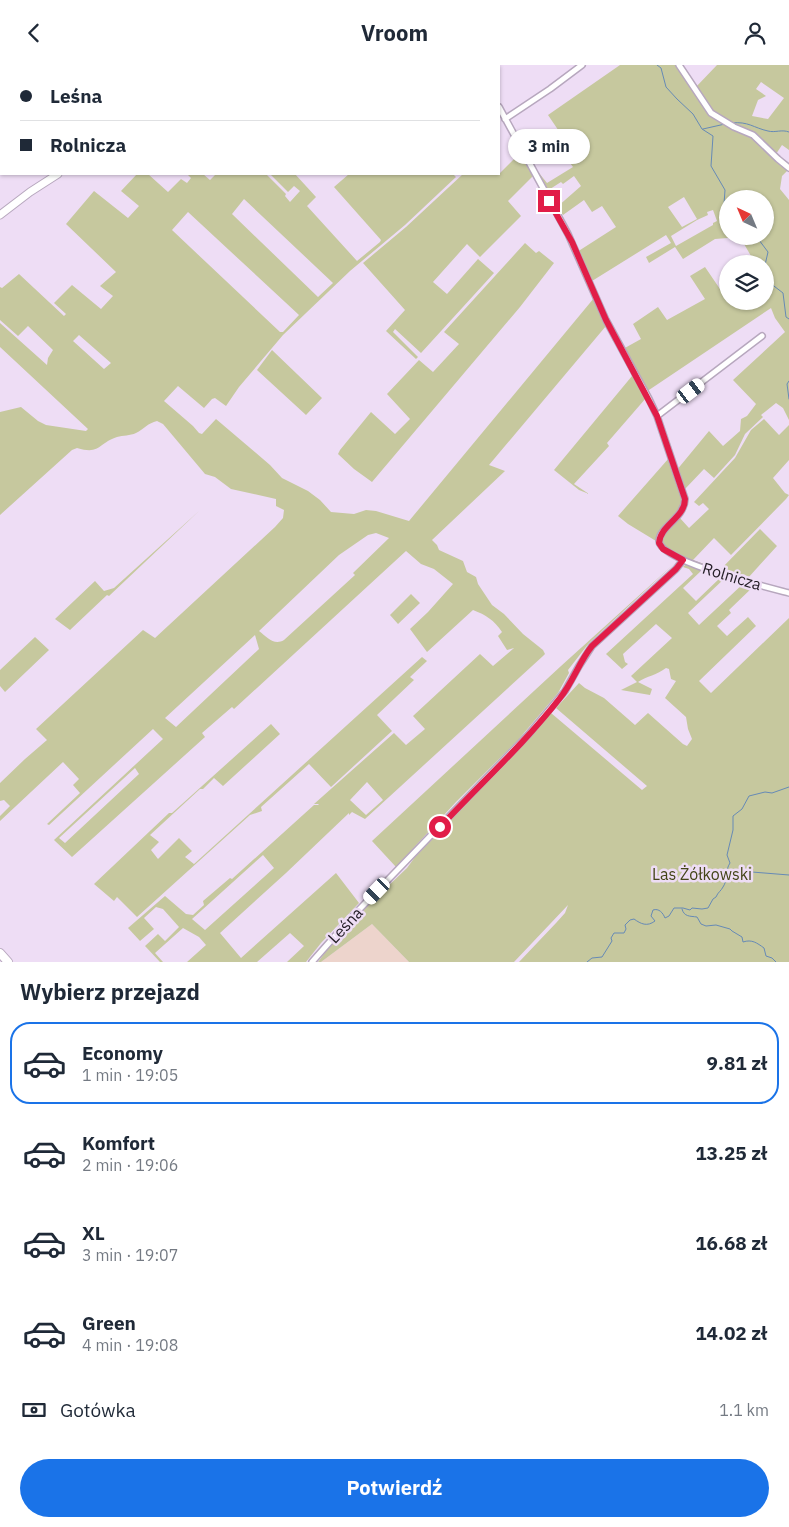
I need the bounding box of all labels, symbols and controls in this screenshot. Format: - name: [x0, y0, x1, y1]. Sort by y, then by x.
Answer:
- text: Vroom: [361, 18, 428, 47]
- icon: back: [20, 19, 48, 47]
- icon: person: [741, 19, 769, 47]
- text: Leśna: [50, 84, 102, 108]
- callout: 3 min: [508, 129, 590, 163]
- text: Rolnicza: [50, 133, 126, 157]
- text: 3 min: [528, 136, 570, 156]
- route end: [538, 190, 560, 212]
- north arrow: [719, 190, 774, 245]
- map controls: [719, 190, 774, 310]
- button: layers: [719, 255, 774, 310]
- car: [674, 376, 707, 406]
- street label: Rolnicza: [700, 558, 764, 595]
- route start: [429, 816, 451, 838]
- park label: Las Żółkowski: [652, 864, 752, 884]
- car: [361, 875, 392, 907]
- street label: Leśna: [323, 902, 367, 947]
- text: Wybierz przejazd: [20, 977, 200, 1006]
- icon: car: [22, 1041, 67, 1086]
- text: Economy: [82, 1041, 163, 1065]
- text: 9.81 zł: [707, 1051, 767, 1075]
- text: 1 min · 19:05: [82, 1065, 178, 1085]
- icon: car: [22, 1131, 67, 1176]
- text: Komfort: [82, 1131, 155, 1155]
- text: 13.25 zł: [695, 1141, 767, 1165]
- text: 2 min · 19:06: [82, 1155, 178, 1175]
- icon: car: [22, 1221, 67, 1266]
- text: XL: [82, 1221, 105, 1245]
- text: 16.68 zł: [695, 1231, 767, 1255]
- text: 3 min · 19:07: [82, 1245, 178, 1265]
- icon: car: [22, 1311, 67, 1356]
- text: Green: [82, 1311, 136, 1335]
- text: 14.02 zł: [695, 1321, 767, 1345]
- text: 4 min · 19:08: [82, 1335, 178, 1355]
- icon: cash: [20, 1396, 48, 1424]
- text: Gotówka: [60, 1398, 136, 1422]
- text: 1.1 km: [719, 1400, 769, 1420]
- button: Potwierdź: [20, 1459, 769, 1517]

